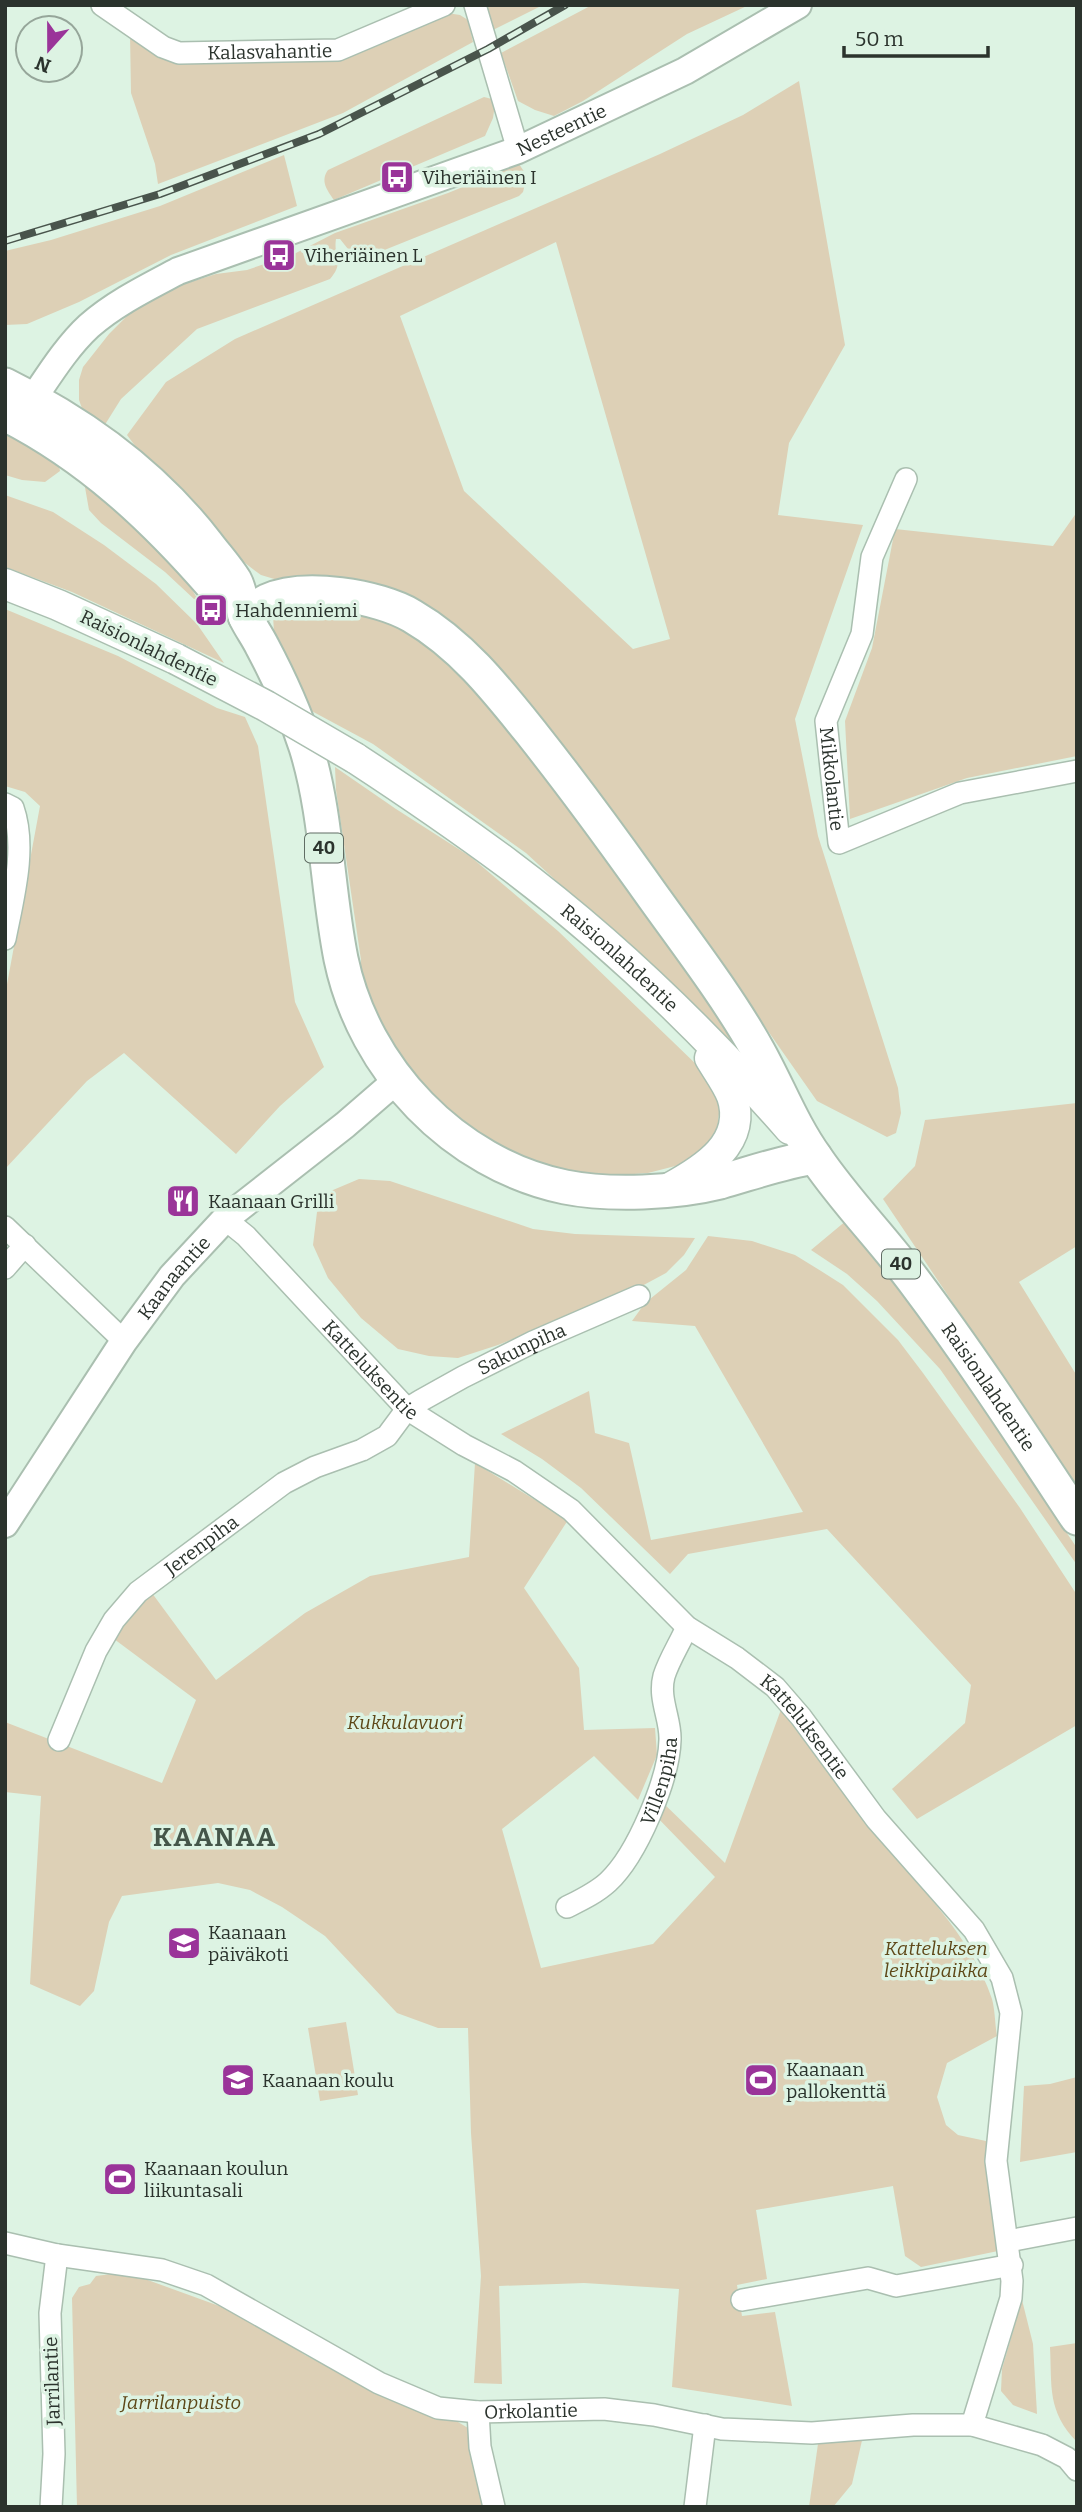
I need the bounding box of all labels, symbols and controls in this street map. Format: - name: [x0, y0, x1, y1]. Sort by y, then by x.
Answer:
- north arrow: [14, 14, 84, 84]
- scale bar: [844, 14, 988, 58]
- text: 50 m: [855, 26, 904, 52]
- street label: Kalasvahantie: [207, 39, 332, 64]
- text: N: [32, 51, 54, 78]
- street label: Nesteentie: [513, 98, 610, 161]
- bus stop icon: Viheriäinen I: [378, 158, 416, 196]
- place label: Viheriäinen I: [422, 166, 537, 189]
- bus stop icon: Viheriäinen L: [260, 236, 298, 274]
- place label: Viheriäinen L: [304, 244, 423, 267]
- bus stop icon: Hahdenniemi: [192, 591, 230, 629]
- place label: Hahdenniemi: [235, 599, 358, 622]
- street label: Raisionlahdentie: [77, 605, 221, 691]
- street label: Mikkolantie: [815, 725, 849, 832]
- road number: 40: [305, 834, 343, 862]
- street label: Raisionlahdentie: [556, 899, 683, 1016]
- restaurant icon: Kaanaan Grilli: [164, 1182, 202, 1220]
- place label: Kaanaan Grilli: [208, 1190, 335, 1213]
- street label: Kaanaantie: [133, 1231, 215, 1324]
- road number: 40: [882, 1250, 920, 1279]
- street label: Katteluksentie: [318, 1315, 423, 1425]
- street label: Sakunpiha: [474, 1318, 570, 1379]
- street label: Raisionlahdentie: [937, 1318, 1041, 1455]
- street label: Jerenpiha: [159, 1509, 243, 1580]
- street label: Katteluksentie: [756, 1669, 854, 1784]
- park label: Kukkulavuori: [347, 1711, 463, 1734]
- street label: Villenpiha: [635, 1736, 682, 1829]
- district label: KAANAA: [153, 1822, 277, 1853]
- place label: Kaanaan päiväkoti: [208, 1921, 289, 1966]
- school or university icon: Kaanaan päiväkoti: [165, 1924, 203, 1962]
- park label: Katteluksen leikkipaikka: [884, 1937, 988, 1982]
- place label: Kaanaan pallokenttä: [786, 2058, 887, 2103]
- school or university icon: Kaanaan koulu: [219, 2061, 257, 2099]
- sports icon: Kaanaan pallokenttä: [742, 2061, 780, 2099]
- place label: Kaanaan koulu: [262, 2069, 394, 2092]
- place label: Kaanaan koulun liikuntasali: [144, 2157, 288, 2202]
- sports icon: Kaanaan koulun liikuntasali: [101, 2160, 139, 2198]
- street label: Jarrilantie: [39, 2336, 65, 2427]
- park label: Jarrilanpuisto: [119, 2391, 241, 2414]
- street label: Orkolantie: [484, 2398, 578, 2423]

